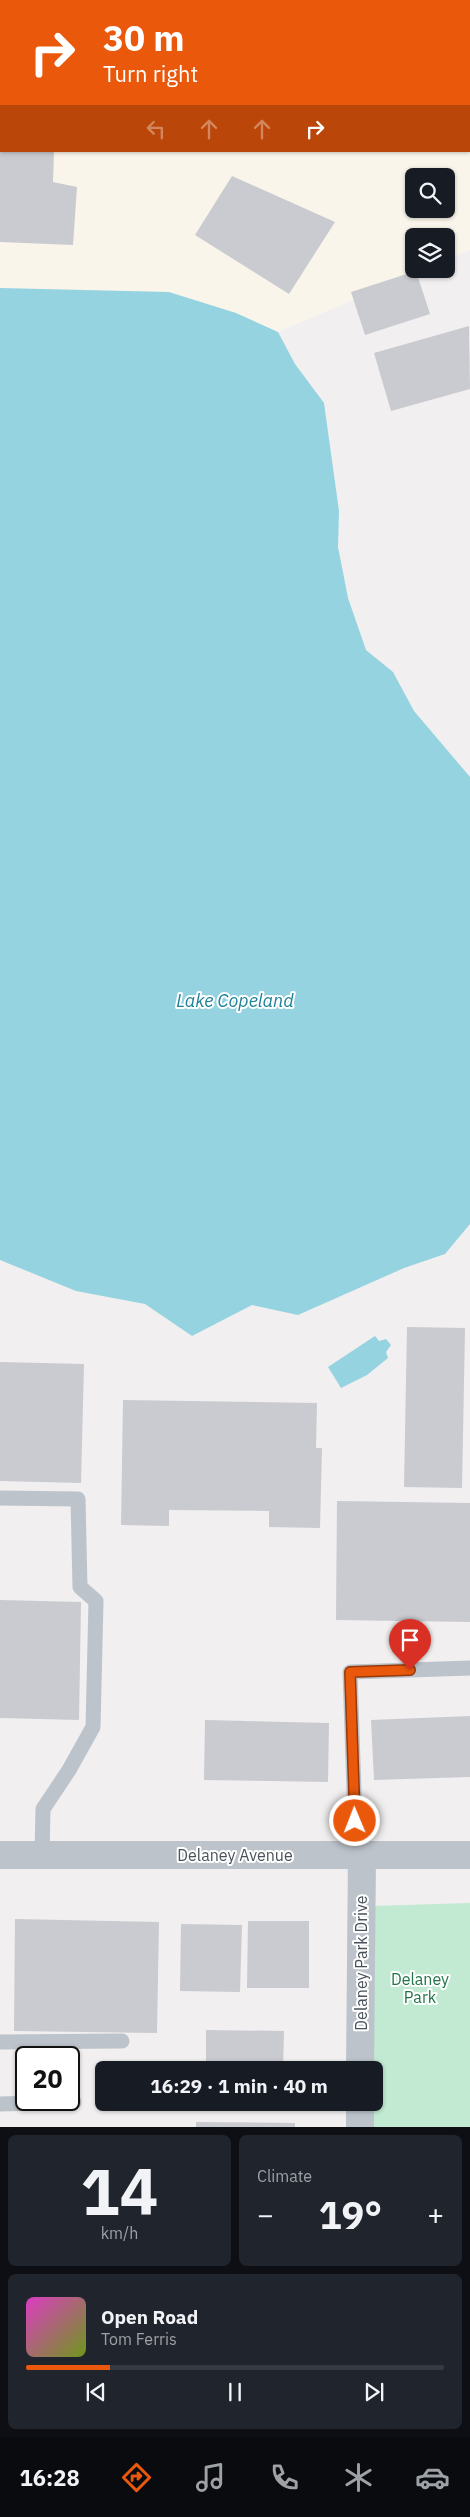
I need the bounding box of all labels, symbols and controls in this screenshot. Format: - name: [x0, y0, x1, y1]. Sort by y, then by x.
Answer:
- text: 30 m: [103, 15, 185, 61]
- icon: right: [20, 20, 85, 85]
- text: Turn right: [103, 59, 198, 88]
- icon: left: [142, 115, 170, 143]
- icon: ahead: [195, 115, 223, 143]
- icon: ahead: [248, 115, 276, 143]
- icon: right: [301, 115, 329, 143]
- map controls: [405, 168, 455, 278]
- button: search: [405, 168, 455, 218]
- button: layers: [405, 228, 455, 278]
- water label: Lake Copeland: [176, 989, 294, 1012]
- pin: [389, 1619, 431, 1670]
- icon: arrive: [396, 1626, 424, 1654]
- position arrow: [328, 1794, 380, 1846]
- street label: Delaney Avenue: [177, 1845, 293, 1865]
- street label: Delaney Park Drive: [351, 1895, 371, 2031]
- park label: Delaney Park: [391, 1969, 449, 2007]
- speed limit sign: 20: [15, 2046, 80, 2111]
- text: 16:29 · 1 min · 40 m: [150, 2074, 328, 2098]
- text: 14: [80, 2148, 159, 2233]
- text: Climate: [257, 2166, 312, 2186]
- text: 19°: [319, 2190, 382, 2239]
- text: −: [257, 2196, 274, 2233]
- text: +: [427, 2196, 444, 2233]
- text: km/h: [101, 2223, 138, 2243]
- text: Open Road: [101, 2305, 198, 2329]
- text: Tom Ferris: [101, 2329, 177, 2349]
- icon: previous: [82, 2378, 110, 2406]
- icon: pause: [221, 2378, 249, 2406]
- icon: next: [360, 2378, 388, 2406]
- icon: directions: [119, 2460, 154, 2495]
- icon: music: [193, 2460, 228, 2495]
- icon: phone: [267, 2460, 302, 2495]
- icon: climate: [341, 2460, 376, 2495]
- icon: car: [415, 2460, 450, 2495]
- text: 16:28: [20, 2463, 80, 2492]

